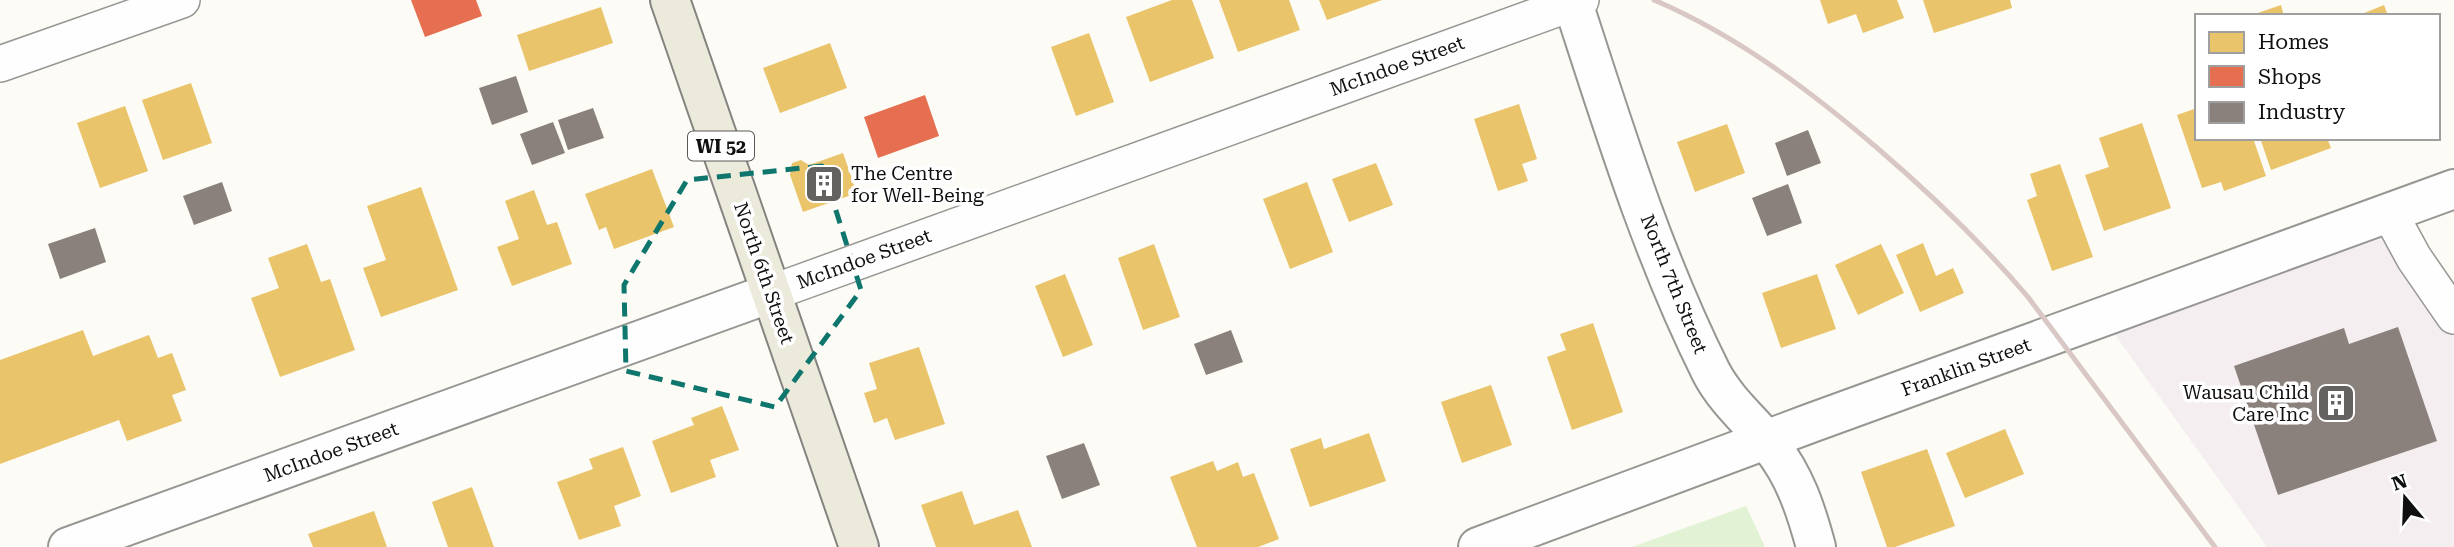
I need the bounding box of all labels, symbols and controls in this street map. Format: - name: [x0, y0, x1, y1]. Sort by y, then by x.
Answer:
- legend: [2195, 14, 2440, 140]
- text: Homes: [2258, 30, 2329, 54]
- street label: McIndoe Street: [1327, 31, 1467, 101]
- text: Shops: [2258, 65, 2321, 89]
- text: Industry: [2258, 100, 2346, 124]
- road number: WI 52: [688, 132, 754, 160]
- place label: The Centre for Well-Being: [851, 162, 984, 207]
- building icon: The Centre for Well-Being: [803, 163, 845, 205]
- street label: North 6th Street: [729, 199, 799, 347]
- street label: North 7th Street: [1636, 211, 1712, 357]
- street label: McIndoe Street: [794, 224, 934, 294]
- street label: Franklin Street: [1898, 333, 2034, 401]
- place label: Wausau Child Care Inc: [2183, 381, 2309, 426]
- building icon: Wausau Child Care Inc: [2315, 382, 2357, 424]
- street label: McIndoe Street: [261, 417, 401, 487]
- north arrow: [2370, 463, 2440, 533]
- text: N: [2389, 469, 2411, 496]

